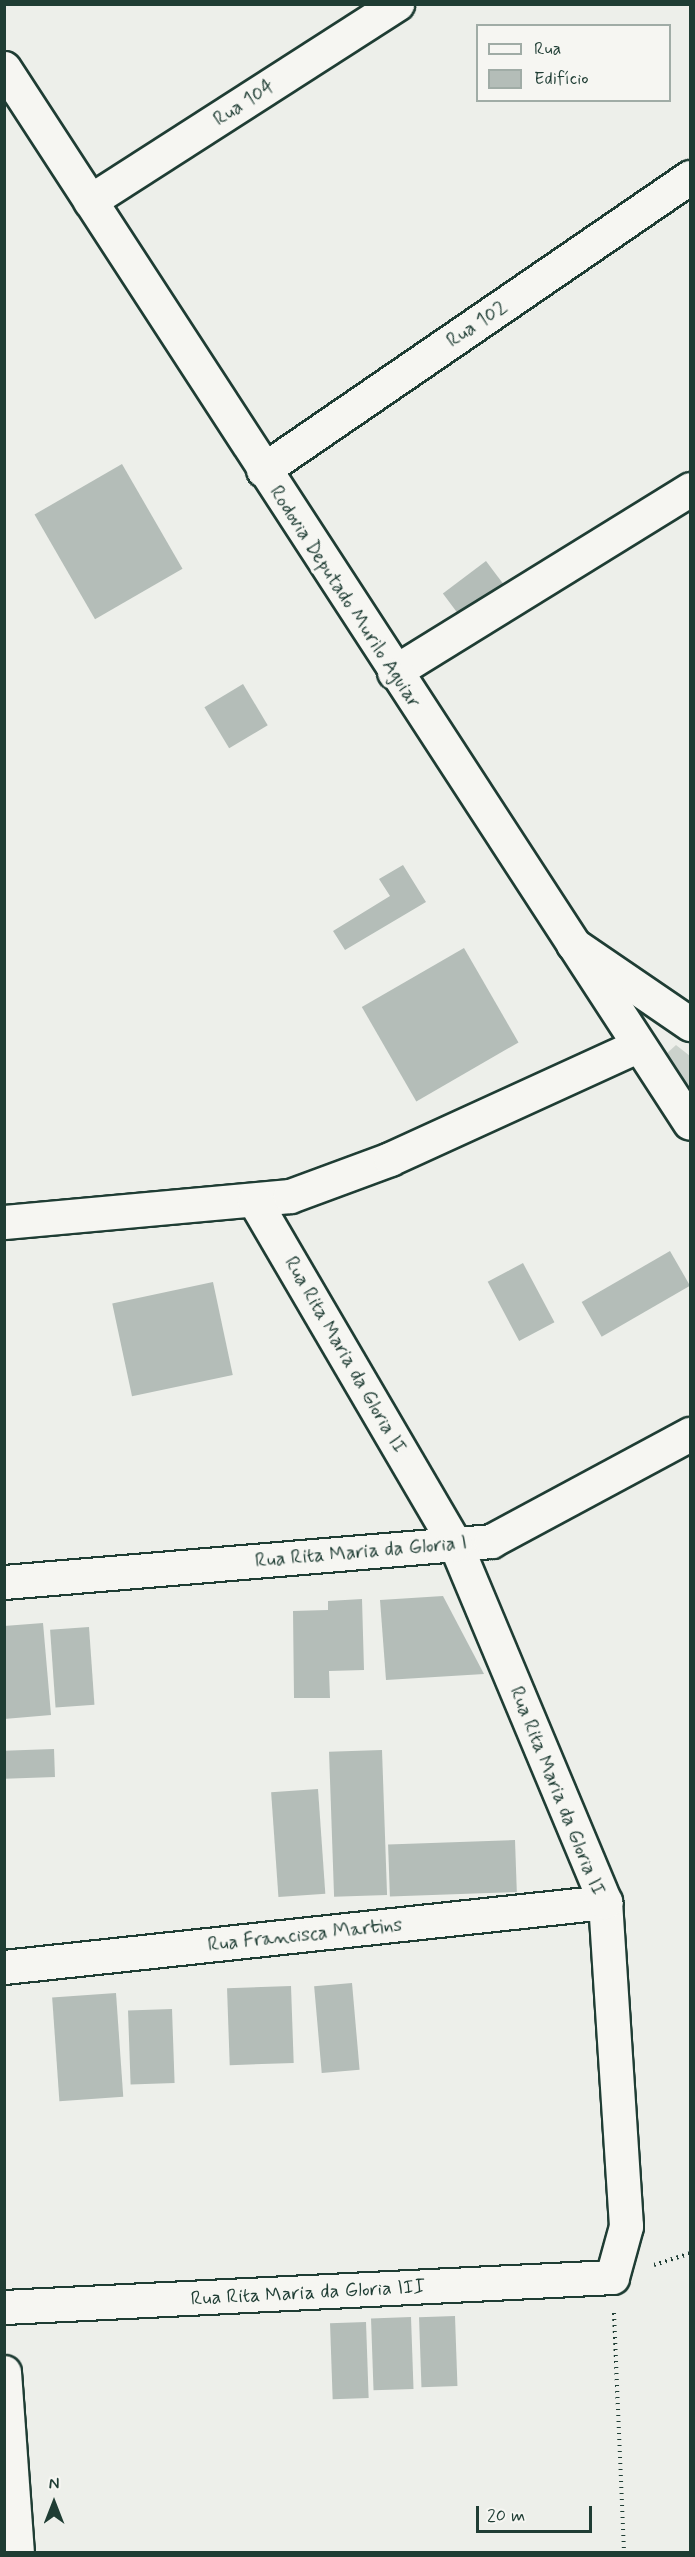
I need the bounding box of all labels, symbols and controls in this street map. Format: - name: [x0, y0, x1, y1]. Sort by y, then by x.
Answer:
- legend: [476, 24, 671, 102]
- text: Rua: [534, 37, 561, 61]
- text: Edifício: [534, 67, 589, 91]
- street label: Rua 104: [209, 74, 279, 132]
- street label: Rua 102: [442, 295, 512, 353]
- street label: Rodovia Deputado Murilo Aguiar: [264, 482, 426, 712]
- street label: Rua Rita Maria da Gloria II: [275, 1246, 415, 1464]
- street label: Rua Rita Maria da Gloria I: [248, 1530, 474, 1574]
- street label: Rua Rita Maria da Gloria II: [502, 1677, 612, 1905]
- street label: Rua Francisca Martins: [207, 1913, 403, 1957]
- street label: Rua Rita Maria da Gloria III: [186, 2275, 430, 2311]
- north arrow: [24, 2473, 84, 2533]
- text: N: [49, 2474, 59, 2495]
- scale bar: [479, 2494, 594, 2532]
- text: 20 m: [487, 2504, 525, 2528]

